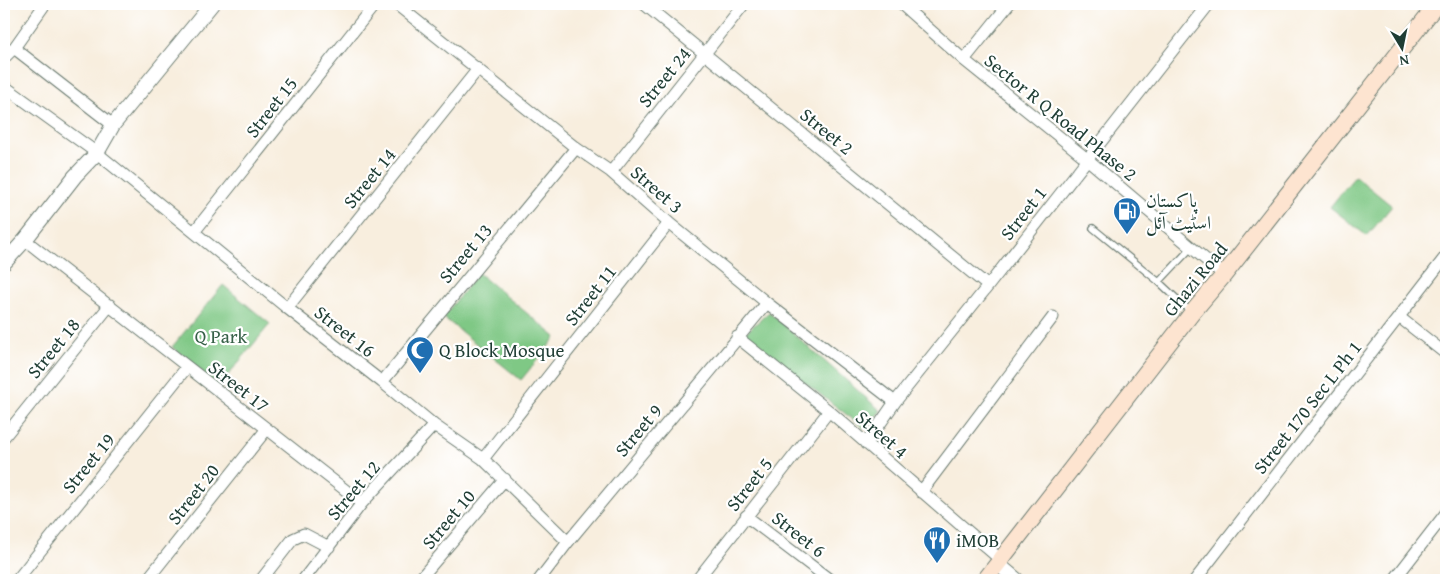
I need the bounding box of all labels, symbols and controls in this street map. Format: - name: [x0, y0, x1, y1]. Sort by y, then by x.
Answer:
- north arrow: [1378, 22, 1428, 72]
- street label: Street 24: [631, 41, 697, 113]
- street label: Sector R Q Road Phase 2: [979, 46, 1143, 188]
- text: N: [1397, 50, 1411, 72]
- street label: Street 15: [238, 71, 304, 143]
- street label: Street 2: [794, 101, 860, 161]
- street label: Street 14: [336, 142, 402, 214]
- street label: Street 3: [625, 158, 689, 220]
- street label: Street 1: [993, 180, 1053, 246]
- place label: پاکستان اسٹیٹ آئل: [1146, 186, 1211, 236]
- fuel station icon: پاکستان اسٹیٹ آئل: [1112, 196, 1142, 235]
- street label: Street 13: [432, 217, 498, 289]
- street label: Ghazi Road: [1156, 235, 1234, 322]
- street label: Street 11: [557, 259, 623, 331]
- street label: Street 16: [309, 298, 381, 364]
- street label: Street 18: [20, 312, 86, 384]
- park label: Q Park: [195, 322, 248, 350]
- street label: Street 170 Sec L Ph 1: [1246, 334, 1368, 480]
- mosque icon: Q Block Mosque: [405, 335, 435, 374]
- place label: Q Block Mosque: [439, 336, 565, 364]
- street label: Street 17: [203, 353, 275, 419]
- street label: Street 9: [608, 397, 668, 463]
- street label: Street 4: [850, 403, 914, 465]
- street label: Street 19: [55, 427, 121, 499]
- street label: Street 5: [719, 451, 779, 517]
- street label: Street 12: [320, 454, 386, 526]
- street label: Street 20: [160, 458, 226, 530]
- street label: Street 10: [415, 483, 481, 555]
- street label: Street 6: [766, 504, 832, 564]
- restaurant icon: iMOB: [922, 525, 952, 564]
- place label: iMOB: [956, 526, 999, 554]

